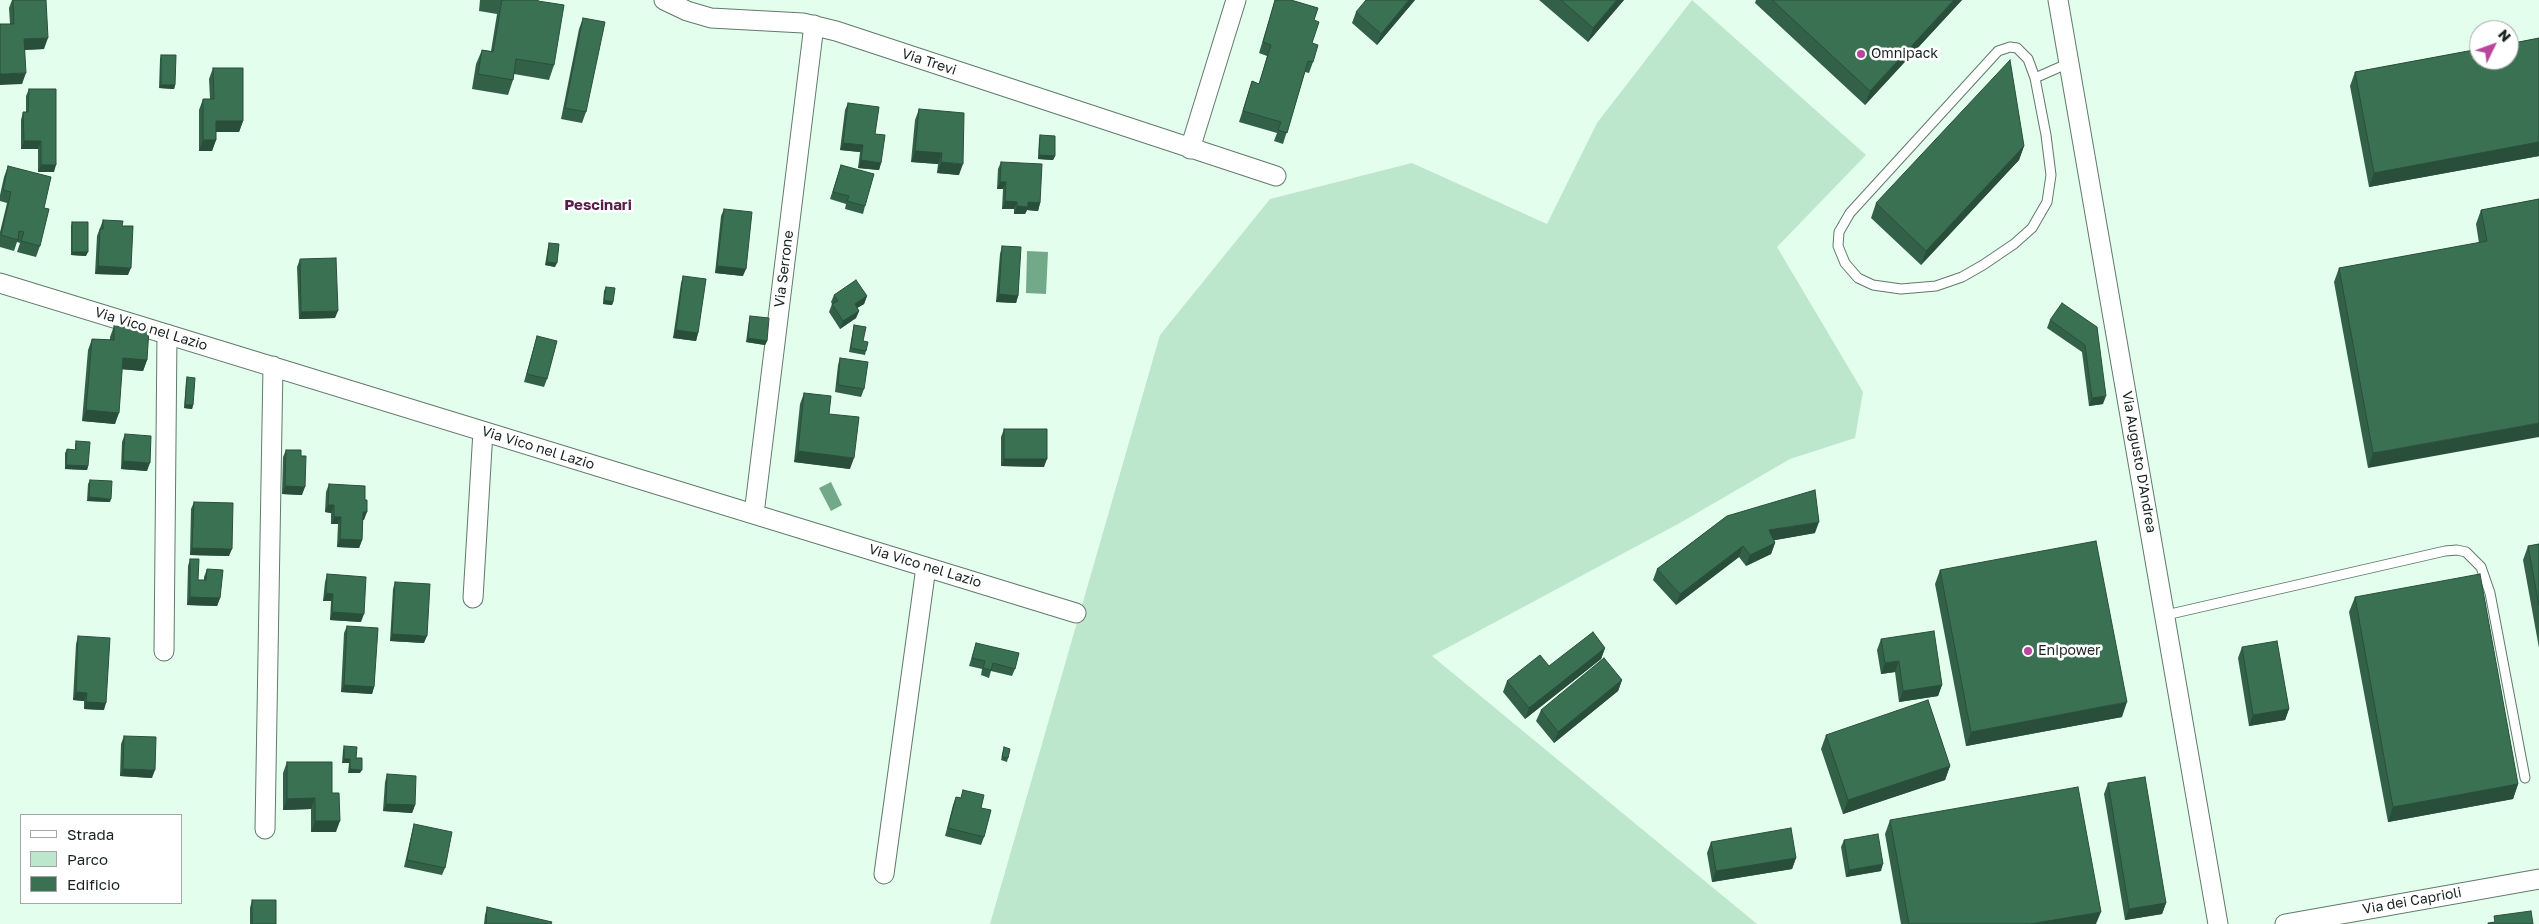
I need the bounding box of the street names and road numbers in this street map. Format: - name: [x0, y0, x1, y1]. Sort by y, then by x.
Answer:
- street label: Via Trevi: [899, 45, 959, 79]
- street label: Via Serrone: [771, 229, 797, 309]
- street label: Via Vico nel Lazio: [92, 304, 210, 354]
- street label: Via Augusto D'Andrea: [2118, 390, 2160, 534]
- street label: Via Vico nel Lazio: [479, 423, 597, 473]
- street label: Via Vico nel Lazio: [866, 541, 984, 591]
- street label: Via dei Caprioli: [2361, 884, 2463, 918]

